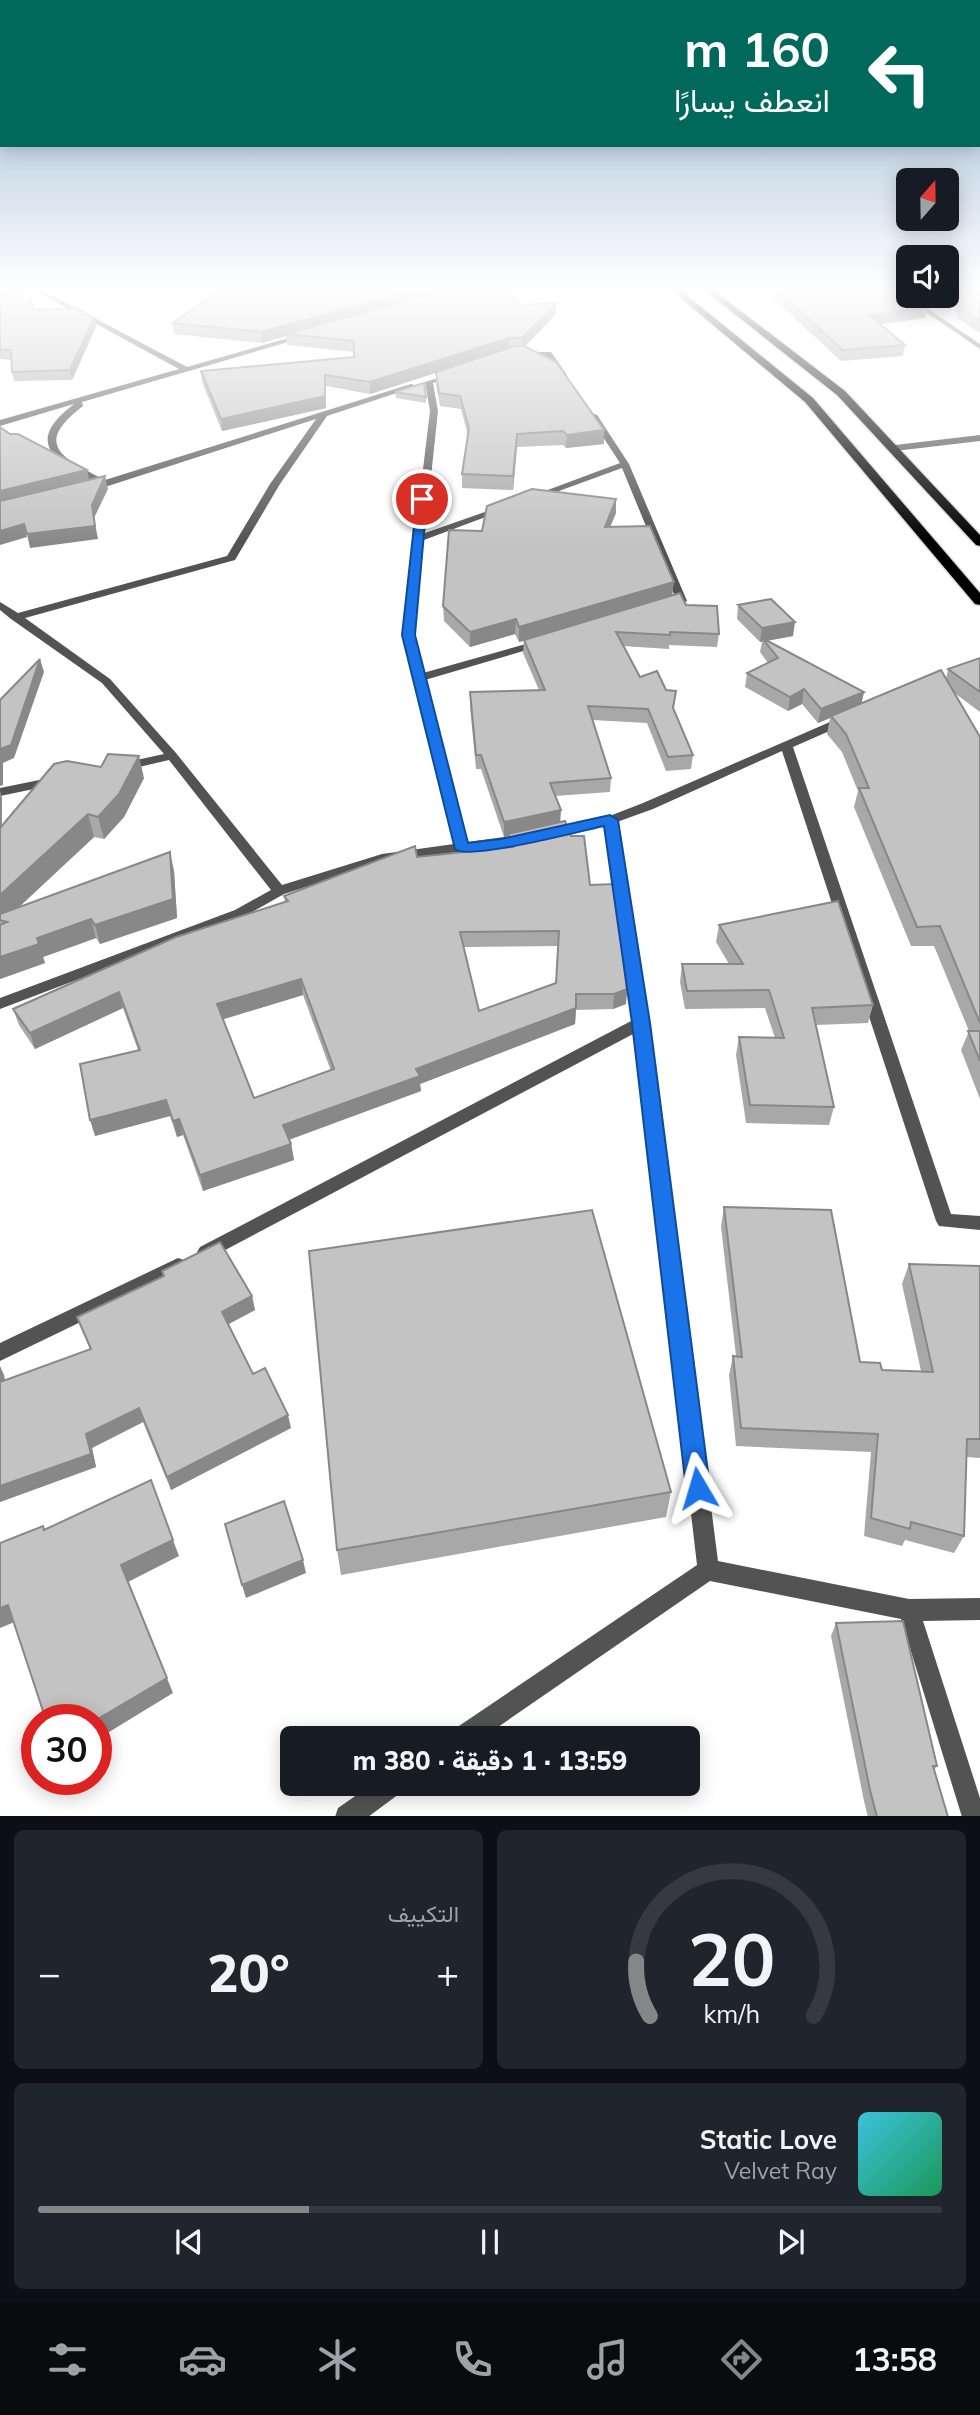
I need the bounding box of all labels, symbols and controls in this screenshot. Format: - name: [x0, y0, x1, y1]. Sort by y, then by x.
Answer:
- text: 160 m: [684, 18, 830, 79]
- icon: left: [854, 28, 945, 119]
- text: انعطف يسارًا: [674, 80, 830, 120]
- north arrow: [896, 168, 959, 231]
- map controls: [896, 168, 959, 308]
- button: sound: [896, 245, 959, 308]
- pin: [392, 469, 452, 529]
- icon: arrive: [403, 480, 441, 518]
- position arrow: [661, 1451, 735, 1525]
- speed limit sign: 30: [21, 1704, 112, 1795]
- text: 13:59 · 1 دقيقة · 380 m: [353, 1744, 627, 1777]
- text: التكييف: [388, 1899, 459, 1928]
- text: 20: [688, 1913, 775, 2004]
- text: 20°: [207, 1940, 290, 2005]
- text: −: [38, 1949, 61, 1997]
- text: +: [436, 1949, 459, 1997]
- text: km/h: [703, 1997, 760, 2028]
- text: Static Love: [700, 2123, 837, 2156]
- text: Velvet Ray: [724, 2156, 837, 2185]
- icon: previous: [170, 2223, 208, 2261]
- icon: pause: [471, 2223, 509, 2261]
- icon: next: [772, 2223, 810, 2261]
- icon: filters: [43, 2335, 92, 2384]
- icon: car: [178, 2335, 227, 2384]
- icon: climate: [313, 2335, 362, 2384]
- icon: phone: [448, 2335, 497, 2384]
- icon: music: [583, 2335, 632, 2384]
- icon: directions: [717, 2335, 766, 2384]
- text: 13:58: [852, 2339, 937, 2379]

